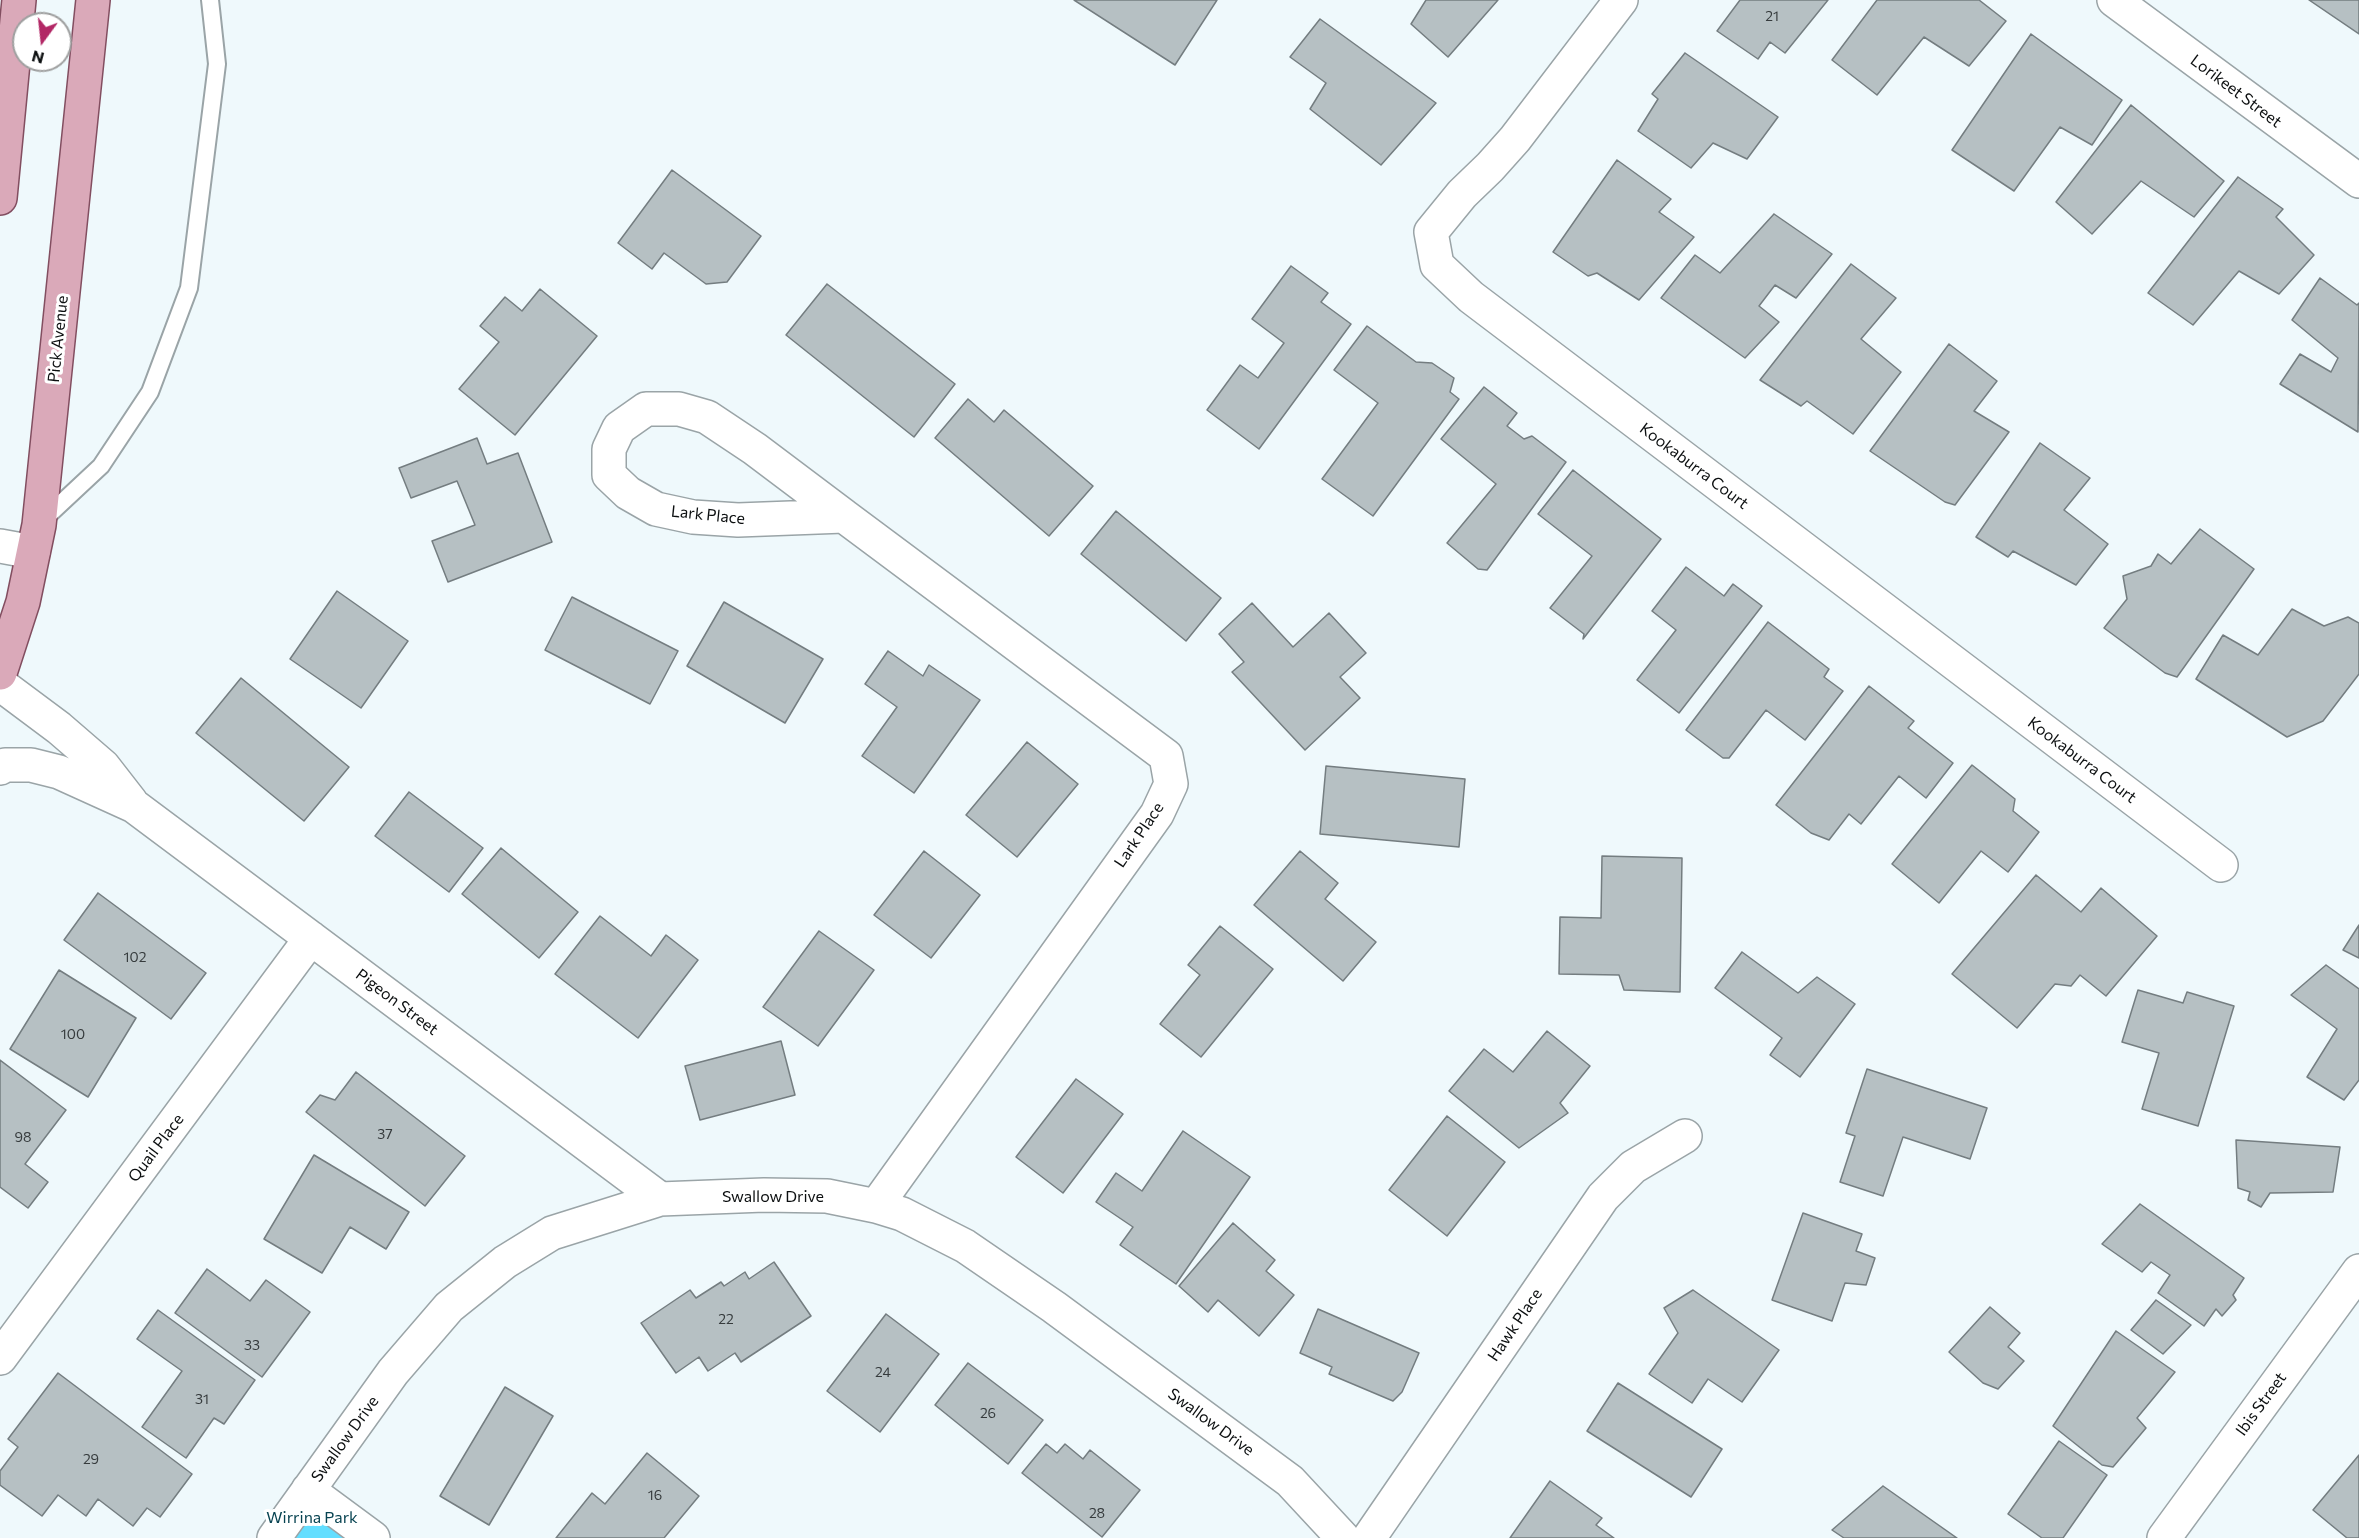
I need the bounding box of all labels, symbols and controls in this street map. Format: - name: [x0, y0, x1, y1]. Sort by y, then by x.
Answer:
- house number: 21: [1765, 8, 1779, 24]
- north arrow: [12, 12, 72, 72]
- text: N: [29, 47, 46, 69]
- street label: Lorikeet Street: [2187, 50, 2285, 132]
- street label: Pick Avenue: [44, 295, 72, 383]
- street label: Kookaburra Court: [1636, 419, 1752, 513]
- street label: Lark Place: [670, 502, 746, 528]
- street label: Kookaburra Court: [2024, 713, 2140, 807]
- street label: Lark Place: [1110, 799, 1168, 871]
- house number: 102: [124, 949, 146, 965]
- street label: Pigeon Street: [352, 965, 442, 1039]
- house number: 100: [61, 1026, 85, 1042]
- street label: Quail Place: [124, 1110, 188, 1186]
- house number: 37: [377, 1126, 393, 1142]
- house number: 98: [15, 1129, 31, 1145]
- street label: Swallow Drive: [722, 1187, 824, 1207]
- street label: Hawk Place: [1484, 1285, 1546, 1365]
- house number: 22: [718, 1311, 734, 1327]
- house number: 33: [244, 1337, 260, 1353]
- house number: 24: [875, 1364, 891, 1380]
- street label: Ibis Street: [2232, 1369, 2290, 1439]
- street label: Swallow Drive: [1164, 1384, 1258, 1460]
- house number: 31: [195, 1391, 209, 1407]
- street label: Swallow Drive: [307, 1392, 383, 1486]
- house number: 26: [980, 1405, 996, 1421]
- house number: 29: [83, 1451, 99, 1467]
- house number: 16: [648, 1487, 662, 1503]
- house number: 28: [1089, 1505, 1105, 1521]
- park label: Wirrina Park: [266, 1508, 358, 1528]

